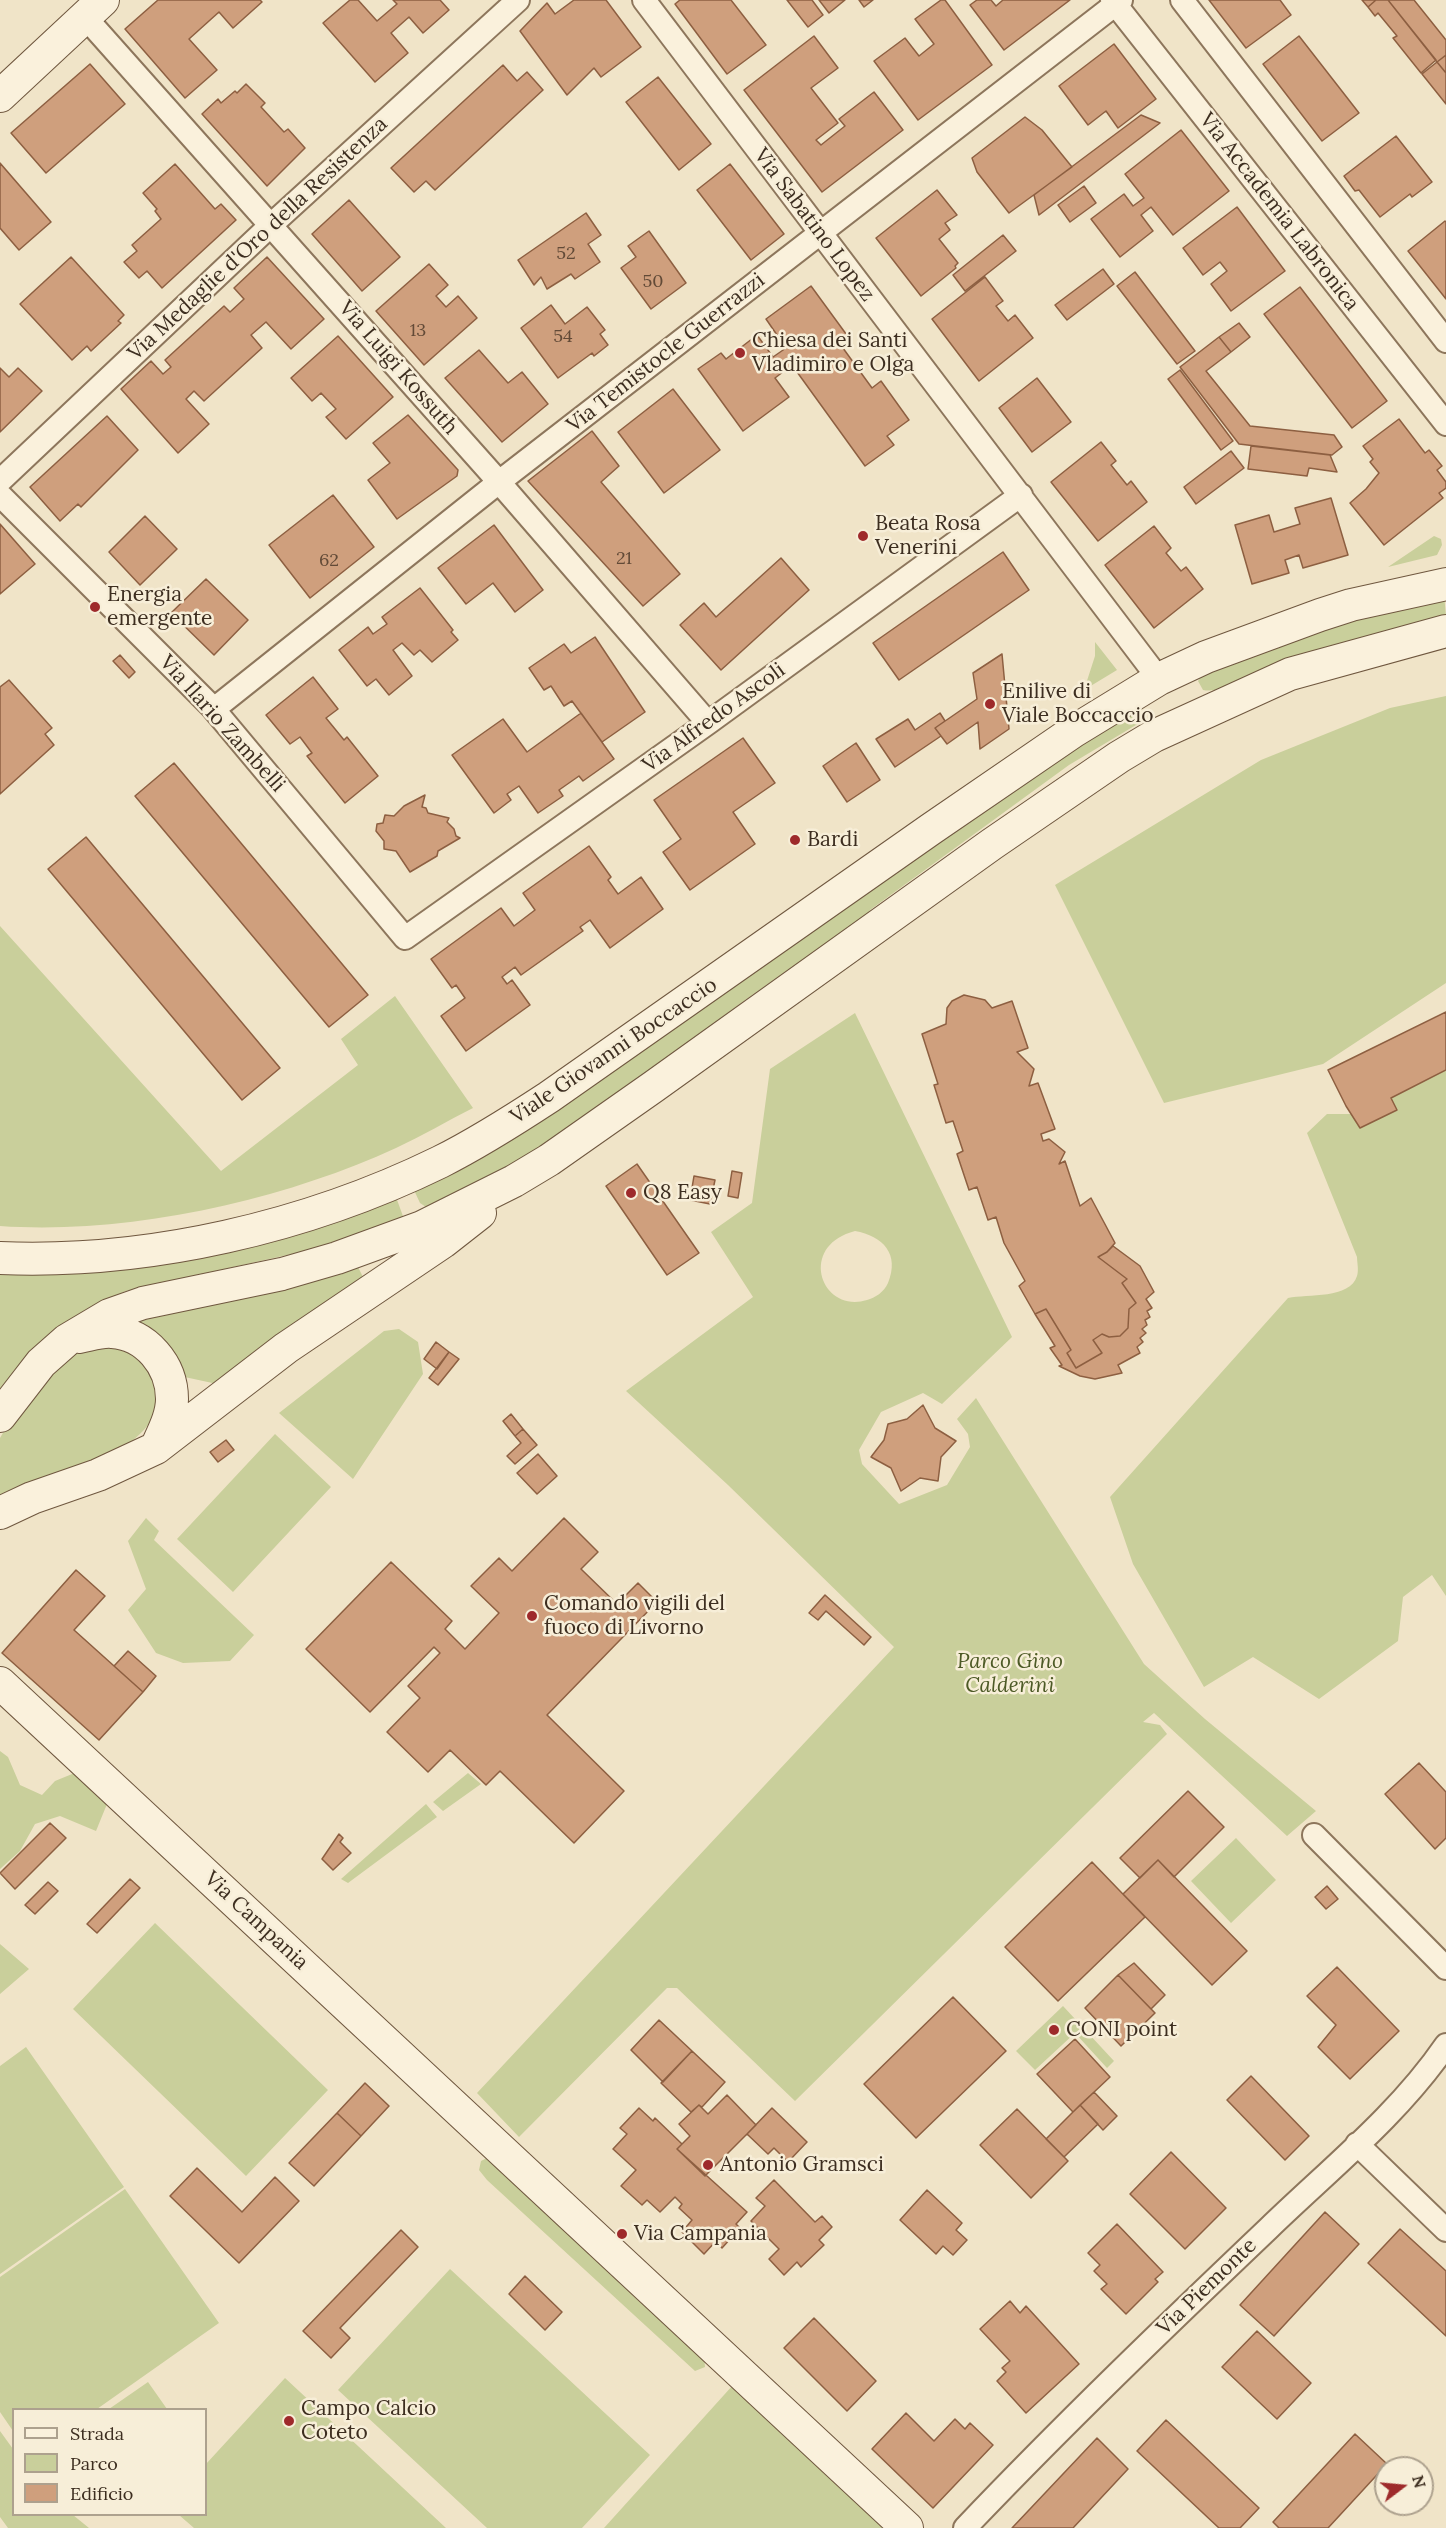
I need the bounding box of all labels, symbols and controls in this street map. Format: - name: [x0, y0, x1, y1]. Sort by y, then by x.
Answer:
- street label: Via Accademia Labronica: [1194, 108, 1364, 316]
- street label: Via Medaglie d'Oro della Resistenza: [123, 112, 393, 366]
- street label: Via Sabatino Lopez: [748, 144, 880, 306]
- house number: 52: [556, 243, 576, 265]
- street label: Via Temistocle Guerrazzi: [562, 268, 770, 438]
- house number: 50: [643, 271, 663, 293]
- street label: Via Luigi Kossuth: [333, 296, 463, 440]
- house number: 13: [410, 320, 426, 342]
- house number: 54: [553, 326, 573, 348]
- place label: Chiesa dei Santi Vladimiro e Olga: [752, 328, 914, 378]
- marker: Chiesa dei Santi Vladimiro e Olga: [733, 346, 747, 360]
- place label: Beata Rosa Venerini: [875, 511, 980, 561]
- marker: Beata Rosa Venerini: [856, 529, 870, 543]
- house number: 21: [616, 548, 632, 570]
- house number: 62: [319, 550, 339, 572]
- place label: Energia emergente: [107, 582, 212, 632]
- marker: Energia emergente: [88, 600, 102, 614]
- street label: Via Ilario Zambelli: [154, 650, 290, 798]
- street label: Via Alfredo Ascoli: [638, 658, 790, 778]
- place label: Enilive di Viale Boccaccio: [1002, 679, 1154, 729]
- marker: Enilive di Viale Boccaccio: [983, 697, 997, 711]
- place label: Bardi: [807, 827, 858, 853]
- marker: Bardi: [788, 833, 802, 847]
- street label: Viale Giovanni Boccaccio: [506, 972, 722, 1130]
- place label: Q8 Easy: [643, 1180, 722, 1206]
- marker: Q8 Easy: [624, 1186, 638, 1200]
- place label: Comando vigili del fuoco di Livorno: [544, 1591, 725, 1641]
- marker: Comando vigili del fuoco di Livorno: [525, 1609, 539, 1623]
- park label: Parco Gino Calderini: [957, 1649, 1063, 1699]
- street label: Via Campania: [199, 1866, 313, 1976]
- place label: CONI point: [1066, 2017, 1177, 2043]
- marker: CONI point: [1047, 2023, 1061, 2037]
- place label: Antonio Gramsci: [720, 2152, 884, 2178]
- marker: Antonio Gramsci: [701, 2158, 715, 2172]
- place label: Via Campania: [634, 2221, 767, 2247]
- marker: Via Campania: [615, 2227, 629, 2241]
- street label: Via Piemonte: [1152, 2233, 1262, 2341]
- place label: Campo Calcio Coteto: [301, 2396, 436, 2446]
- legend: [12, 2408, 207, 2516]
- marker: Campo Calcio Coteto: [282, 2414, 296, 2428]
- text: Strada: [70, 2422, 124, 2445]
- text: Parco: [70, 2452, 118, 2475]
- north arrow: [1374, 2456, 1434, 2516]
- text: N: [1408, 2473, 1431, 2490]
- text: Edificio: [70, 2482, 133, 2505]

